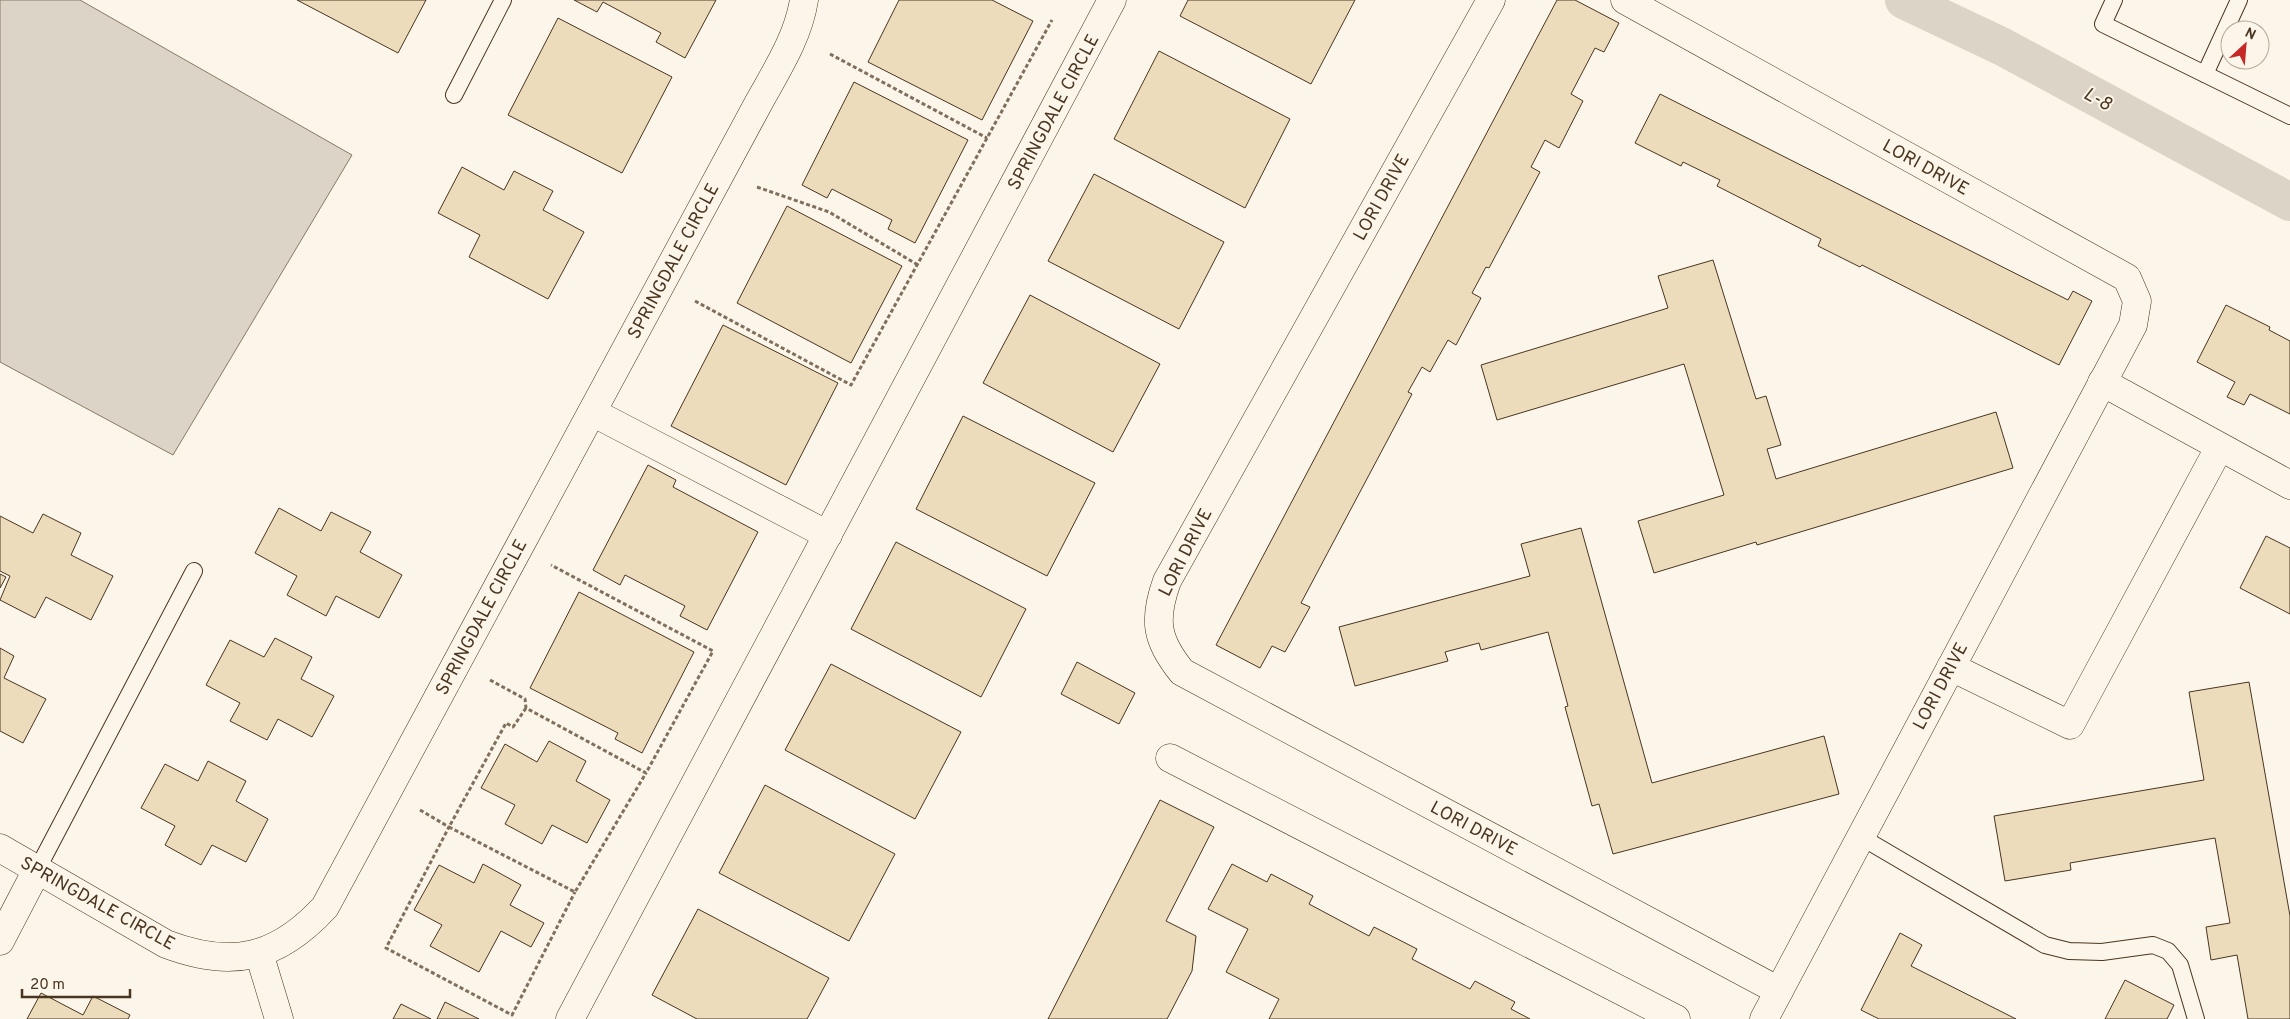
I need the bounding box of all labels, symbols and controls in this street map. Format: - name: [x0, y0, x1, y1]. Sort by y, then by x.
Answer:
- north arrow: [2220, 20, 2270, 70]
- text: N: [2242, 25, 2258, 45]
- street label: SPRINGDALE CIRCLE: [1003, 31, 1105, 195]
- water label: L-8: [2079, 83, 2116, 117]
- street label: LORI DRIVE: [1878, 135, 1973, 202]
- street label: LORI DRIVE: [1349, 150, 1416, 245]
- street label: SPRINGDALE CIRCLE: [623, 180, 725, 344]
- street label: LORI DRIVE: [1154, 505, 1218, 601]
- street label: SPRINGDALE CIRCLE: [431, 536, 533, 700]
- street label: LORI DRIVE: [1909, 639, 1974, 734]
- street label: LORI DRIVE: [1426, 797, 1521, 862]
- street label: SPRINGDALE CIRCLE: [16, 852, 179, 956]
- scale bar: [22, 966, 130, 998]
- text: 20 m: [30, 976, 65, 995]

